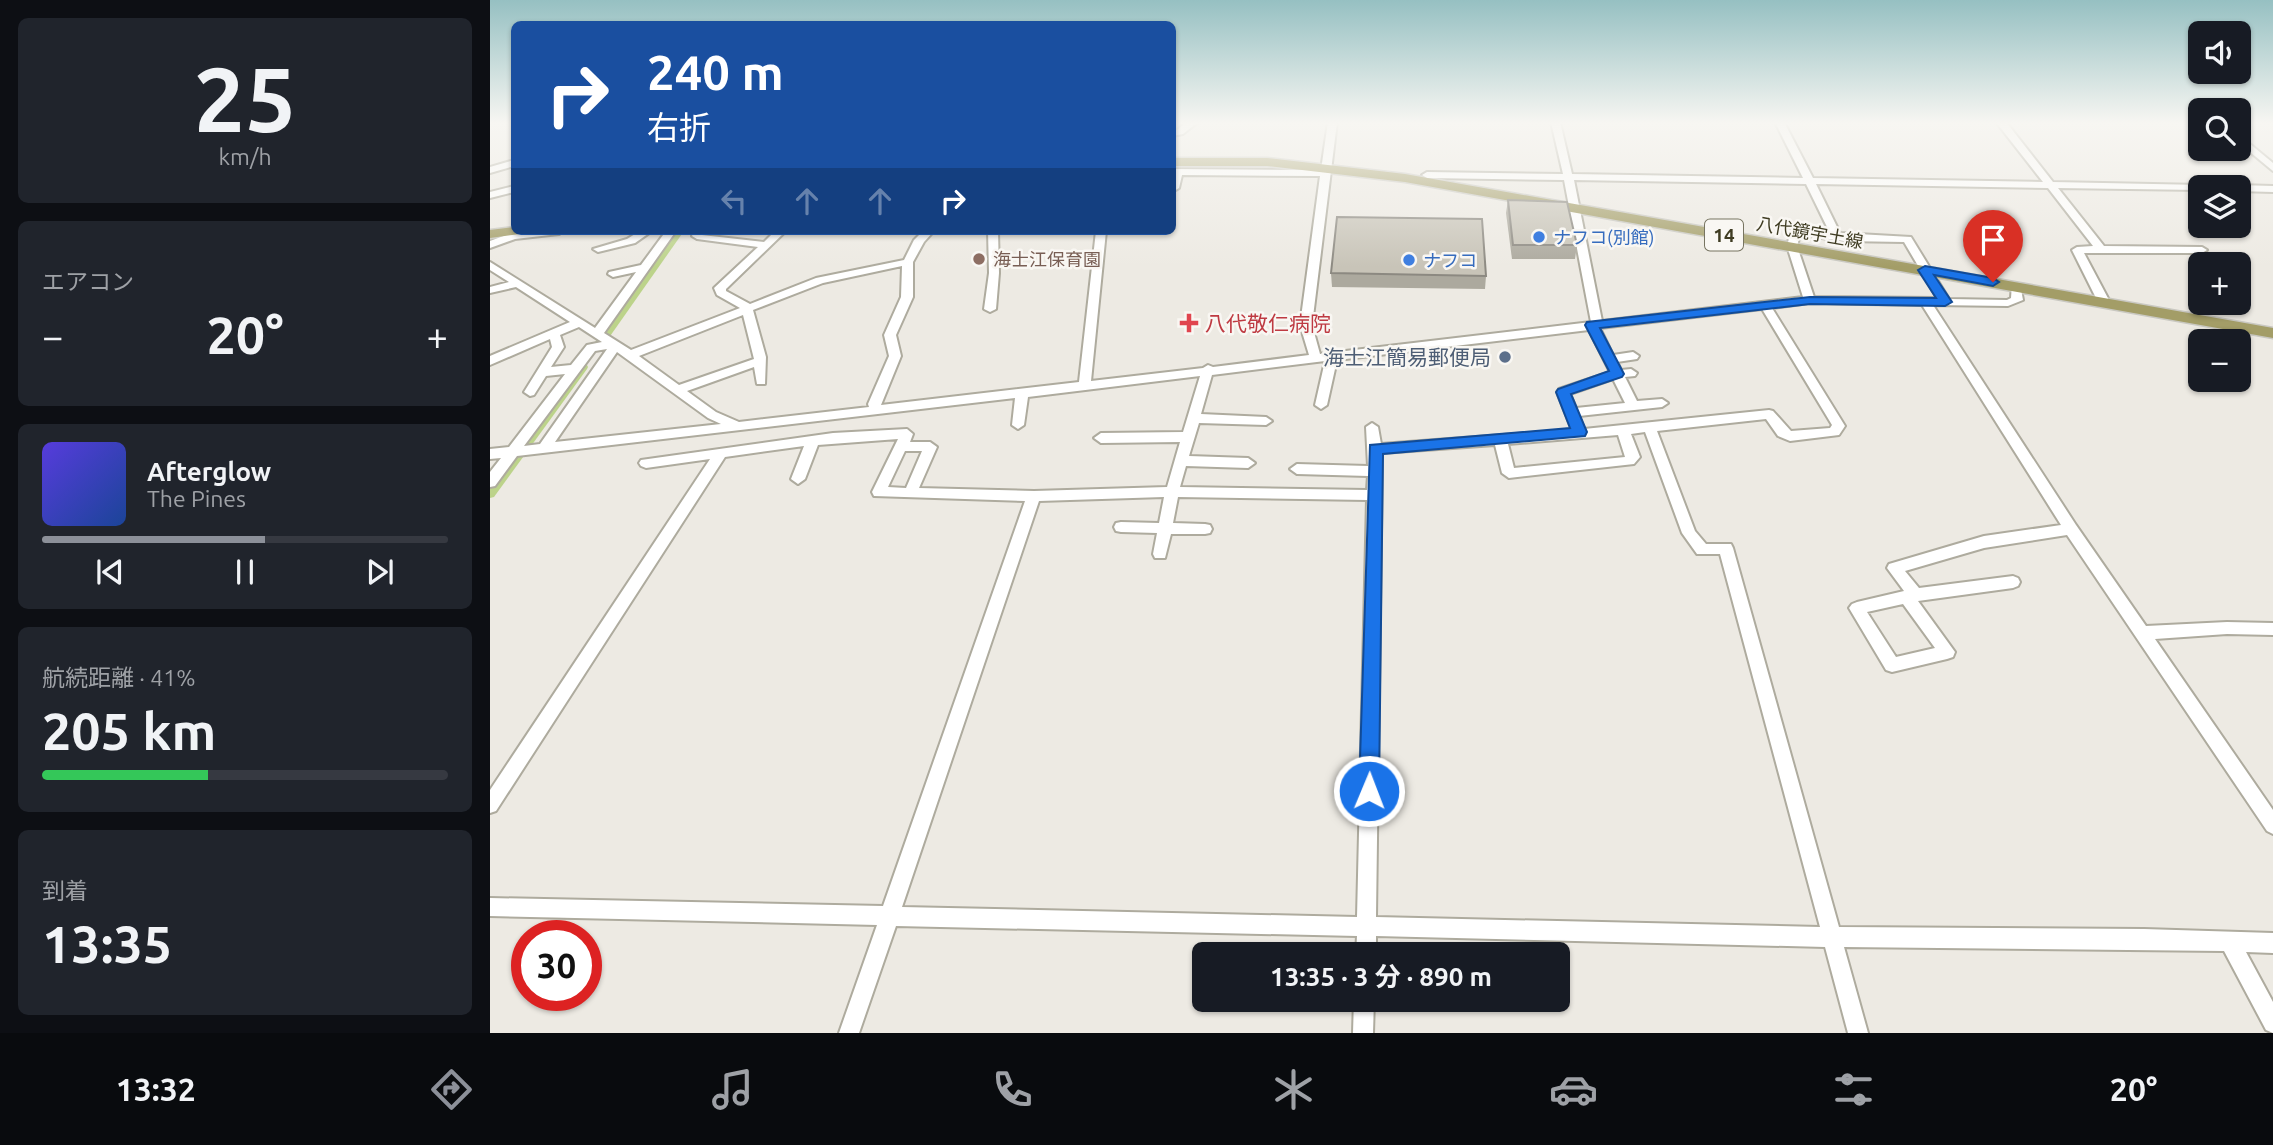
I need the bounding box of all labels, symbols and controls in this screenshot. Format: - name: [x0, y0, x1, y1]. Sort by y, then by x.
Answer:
- map controls: [2188, 21, 2251, 392]
- button: sound: [2188, 21, 2251, 84]
- text: 240 m: [647, 44, 784, 99]
- text: 25: [194, 47, 296, 149]
- icon: right: [532, 49, 623, 140]
- button: search: [2188, 98, 2251, 161]
- text: 右折: [647, 109, 711, 145]
- text: km/h: [218, 144, 272, 169]
- button: layers: [2188, 175, 2251, 238]
- icon: left: [715, 182, 753, 220]
- icon: ahead: [788, 182, 826, 220]
- icon: ahead: [861, 182, 899, 220]
- icon: right: [934, 182, 972, 220]
- pin: [1963, 210, 2023, 282]
- street label: 八代鏡宇土線: [1755, 213, 1865, 251]
- road number: 14: [1705, 219, 1743, 250]
- icon: arrive: [1974, 221, 2012, 259]
- place label: ナフコ(別館): [1553, 227, 1654, 248]
- marker: ナフコ(別館): [1531, 229, 1547, 245]
- place label: 海士江保育園: [993, 249, 1101, 269]
- place label: ナフコ: [1423, 250, 1477, 270]
- marker: 海士江保育園: [971, 251, 987, 267]
- marker: ナフコ: [1401, 252, 1417, 268]
- button: +: [2188, 252, 2251, 315]
- text: エアコン: [42, 269, 134, 294]
- text: 20°: [206, 306, 284, 364]
- place label: 八代敬仁病院: [1205, 311, 1331, 335]
- marker: 八代敬仁病院: [1179, 313, 1199, 333]
- text: −: [42, 315, 63, 357]
- text: +: [427, 315, 448, 357]
- button: −: [2188, 329, 2251, 392]
- place label: 海士江簡易郵便局: [1323, 345, 1491, 369]
- marker: 海士江簡易郵便局: [1497, 349, 1513, 365]
- text: Afterglow: [147, 457, 271, 486]
- text: The Pines: [147, 486, 246, 511]
- icon: previous: [91, 553, 129, 591]
- icon: pause: [226, 553, 264, 591]
- icon: next: [361, 553, 399, 591]
- text: 航続距離 · 41%: [42, 665, 195, 690]
- text: 205 km: [42, 702, 216, 760]
- position arrow: [1332, 754, 1406, 828]
- text: 到着: [42, 878, 88, 903]
- text: 13:35: [42, 915, 172, 973]
- speed limit sign: 30: [511, 920, 602, 1011]
- text: 13:35 · 3 分 · 890 m: [1270, 962, 1492, 991]
- icon: directions: [427, 1065, 476, 1114]
- icon: music: [708, 1065, 757, 1114]
- icon: phone: [988, 1065, 1037, 1114]
- icon: climate: [1269, 1065, 1318, 1114]
- icon: car: [1549, 1065, 1598, 1114]
- icon: filters: [1829, 1065, 1878, 1114]
- text: 13:32: [116, 1071, 196, 1107]
- text: 20°: [2110, 1071, 2157, 1107]

